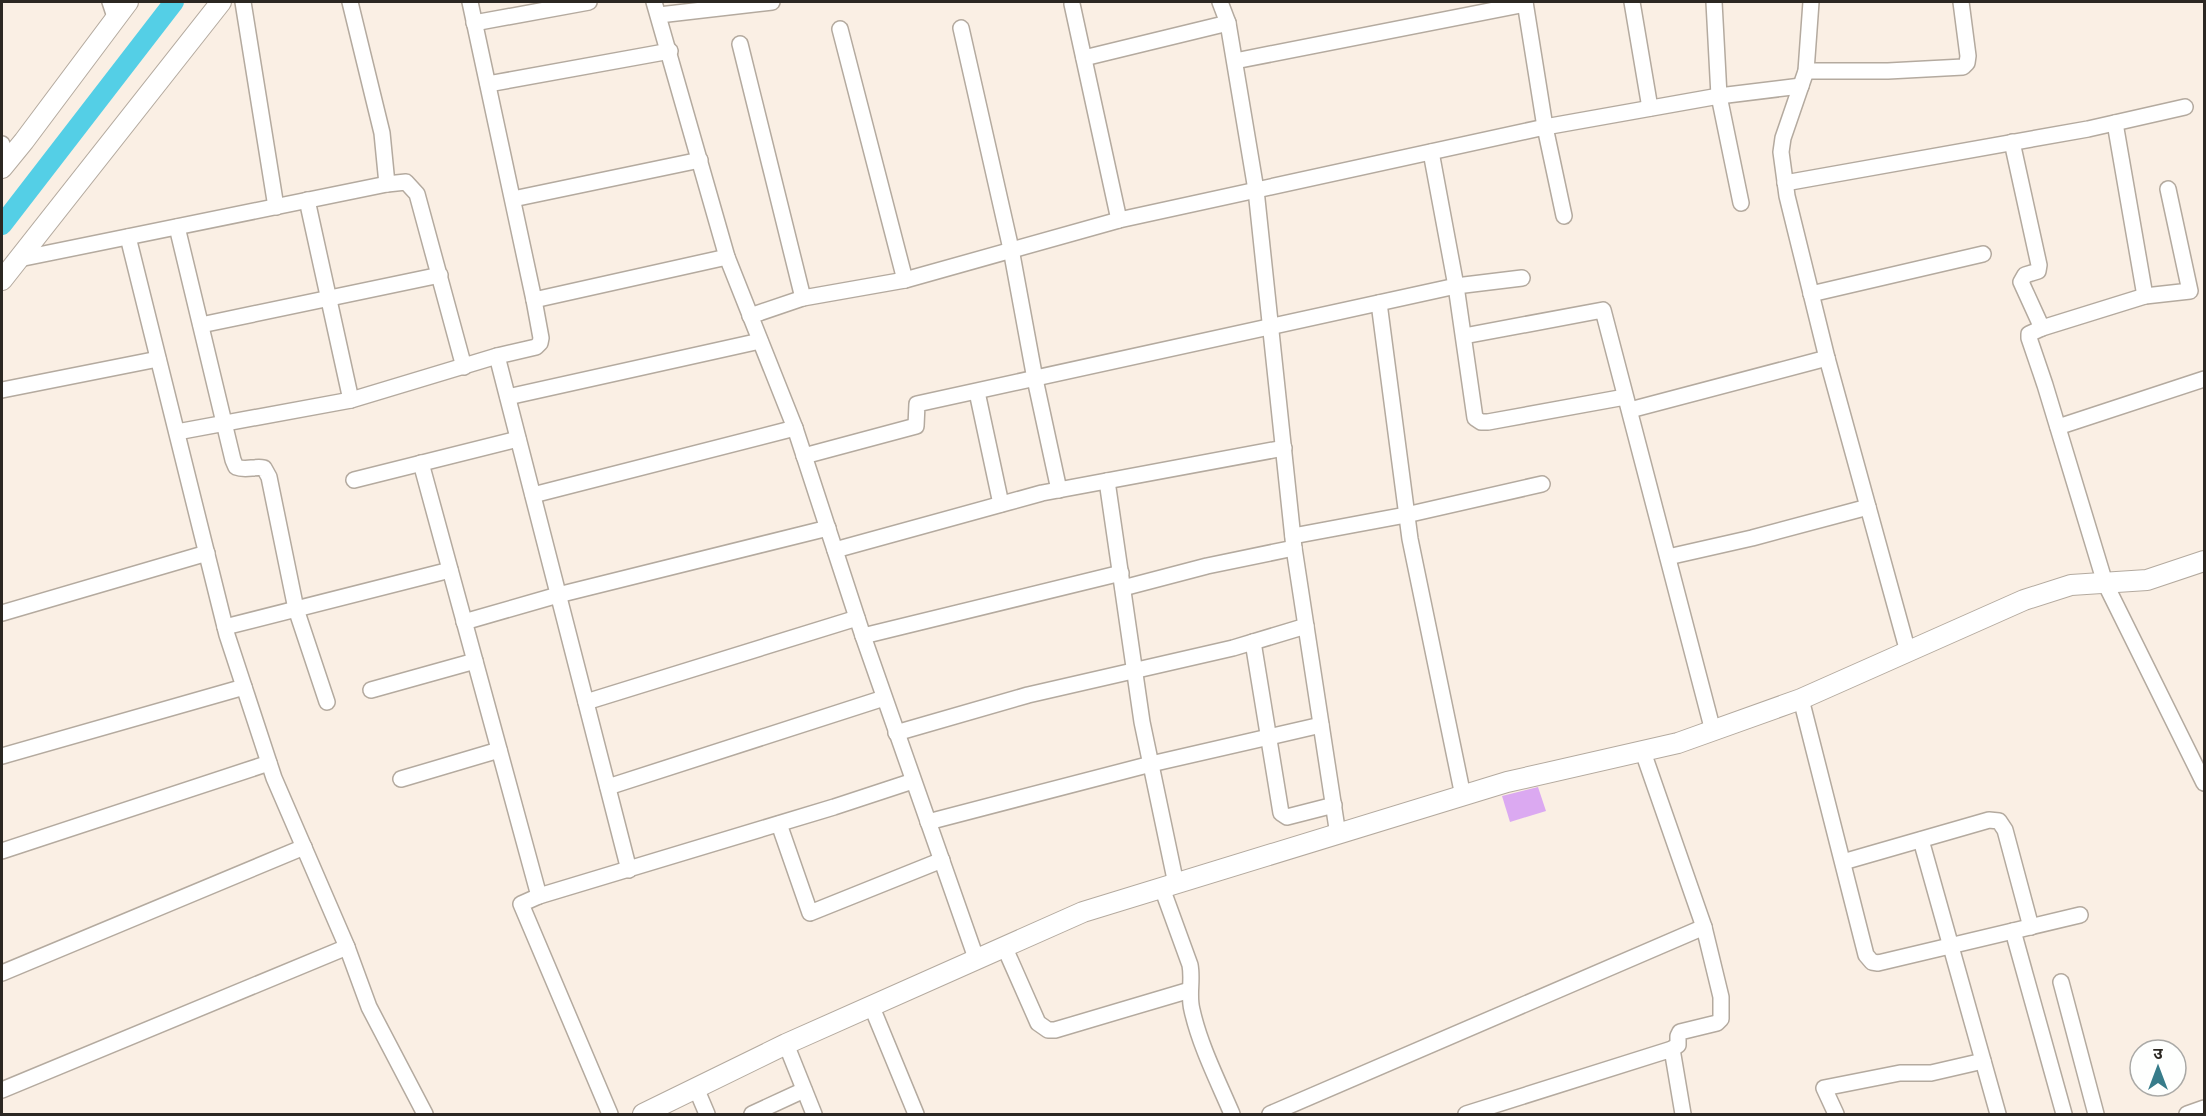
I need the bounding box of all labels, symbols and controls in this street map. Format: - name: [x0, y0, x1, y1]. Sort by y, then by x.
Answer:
- north arrow: [2128, 1038, 2188, 1098]
- text: उ: [2153, 1044, 2163, 1063]

